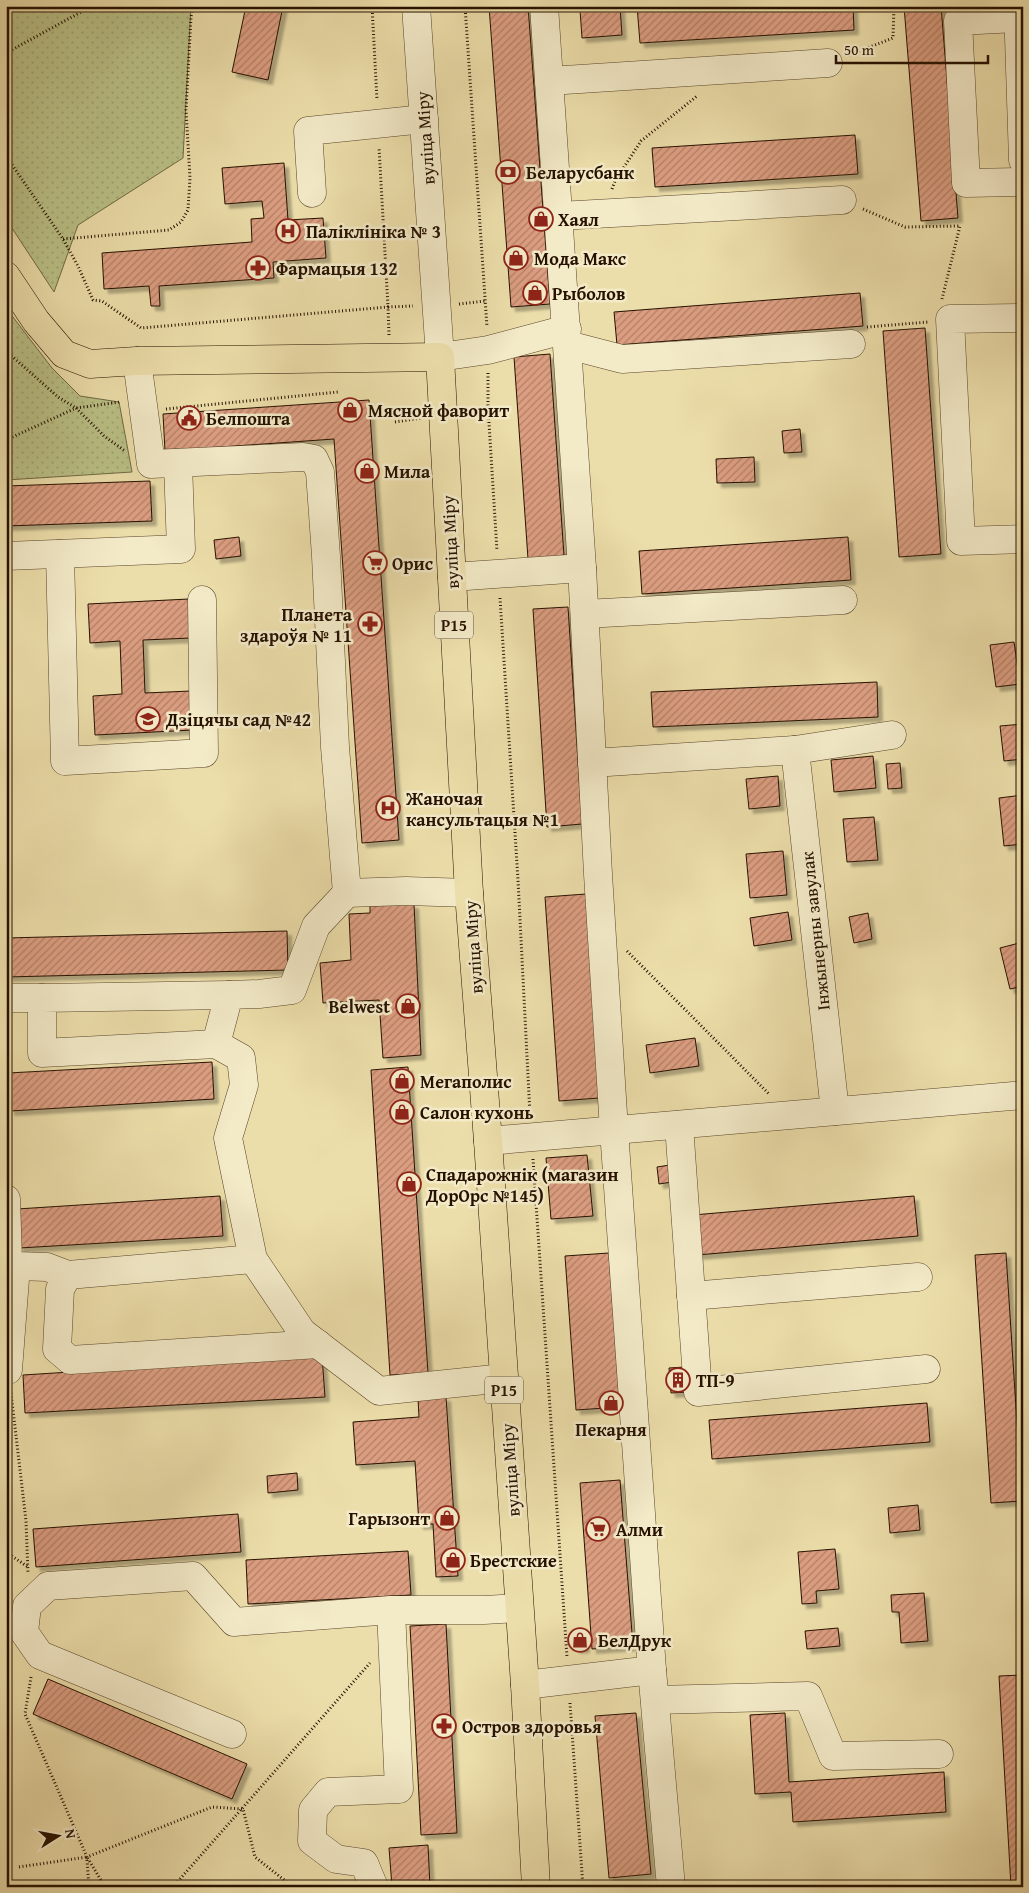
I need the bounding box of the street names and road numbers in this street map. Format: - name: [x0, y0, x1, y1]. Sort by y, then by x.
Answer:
- street label: вуліца Міру: [408, 90, 442, 186]
- street label: вуліца Міру: [434, 494, 466, 590]
- road number: Р15: [435, 612, 473, 638]
- street label: Інжынерны завулак: [793, 850, 837, 1012]
- street label: вуліца Міру: [456, 899, 490, 995]
- road number: Р15: [485, 1376, 523, 1404]
- street label: вуліца Міру: [493, 1422, 527, 1518]

